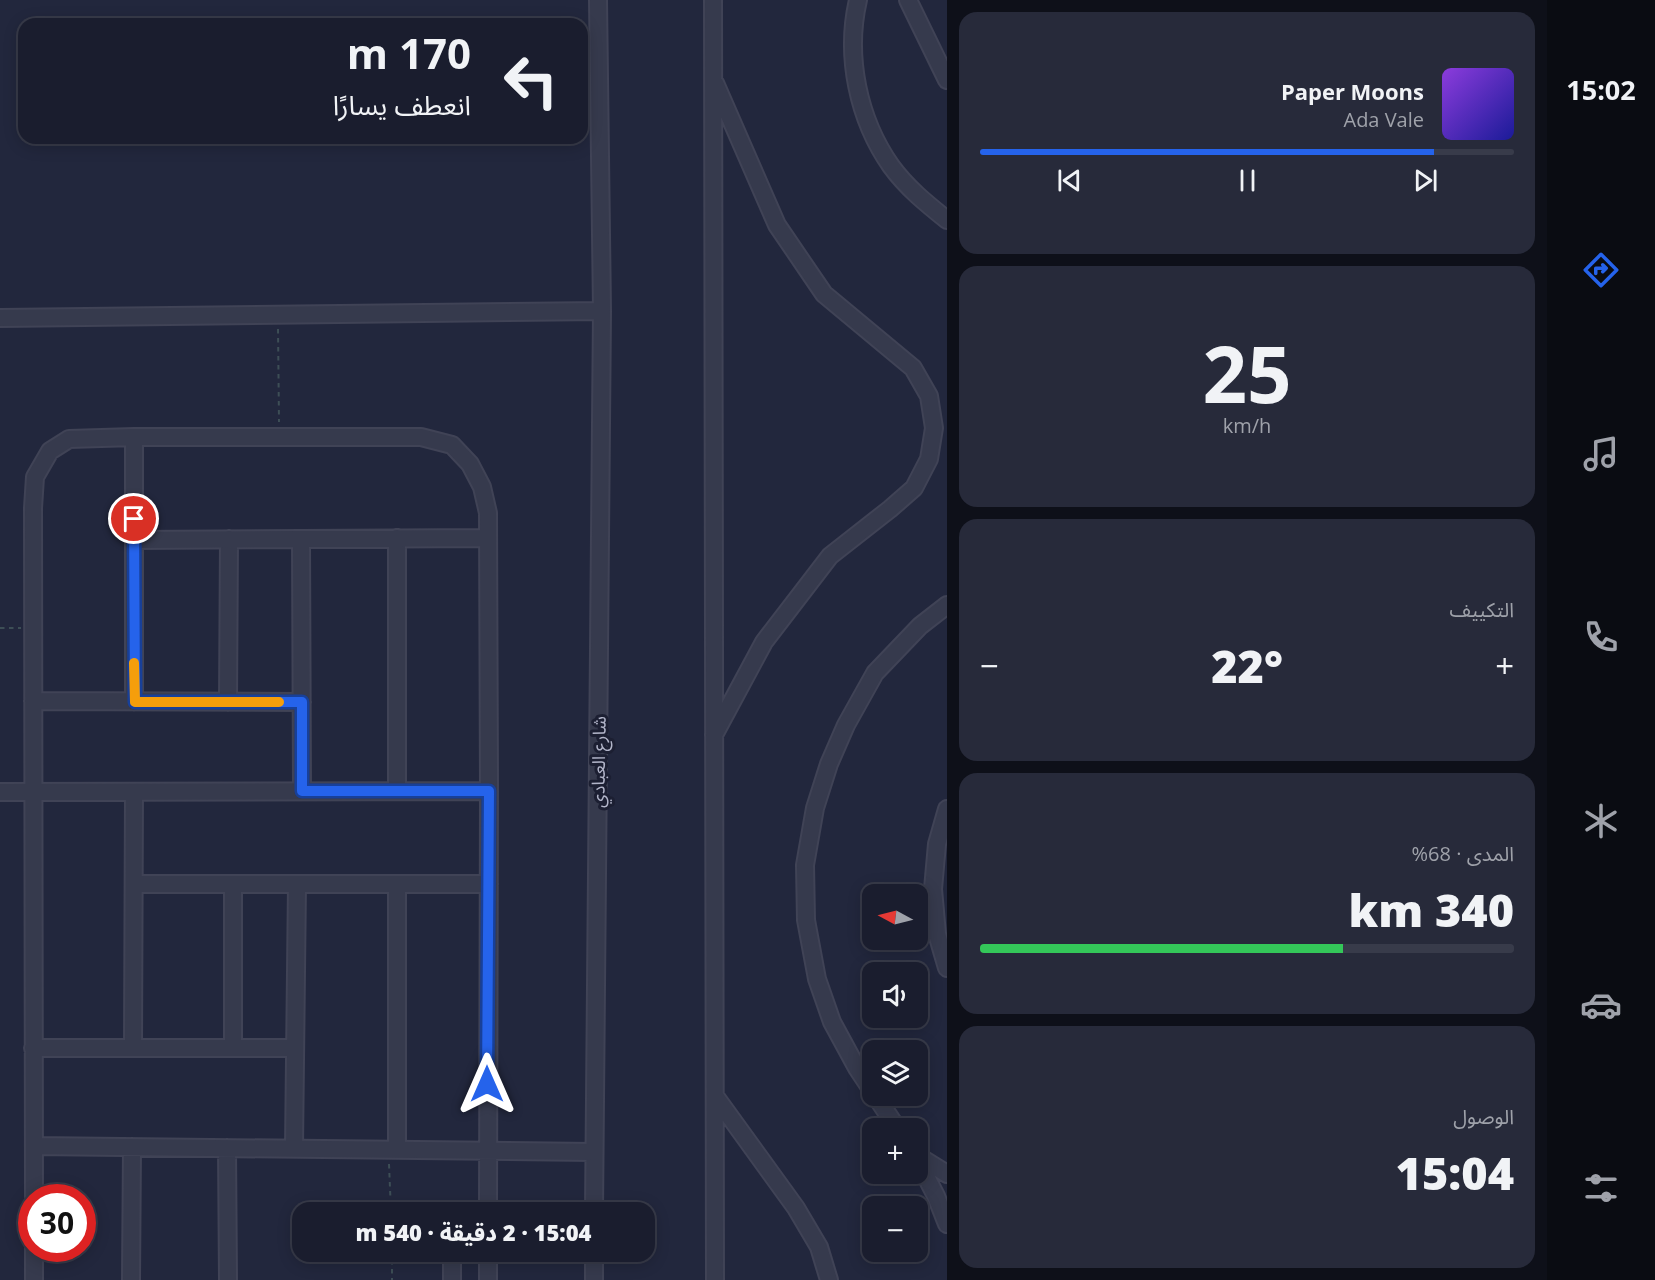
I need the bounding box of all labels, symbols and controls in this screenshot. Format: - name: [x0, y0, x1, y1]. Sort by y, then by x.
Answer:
- text: 170 m: [347, 24, 471, 81]
- icon: left: [492, 42, 570, 120]
- text: 15:02: [1566, 71, 1636, 108]
- text: Paper Moons: [1281, 76, 1424, 106]
- text: انعطف يسارًا: [333, 86, 471, 123]
- text: Ada Vale: [1343, 106, 1424, 133]
- icon: previous: [1053, 164, 1086, 197]
- icon: pause: [1231, 164, 1264, 197]
- icon: next: [1409, 164, 1442, 197]
- icon: directions: [1580, 249, 1622, 291]
- text: 25: [1202, 320, 1292, 426]
- text: km/h: [1223, 412, 1271, 439]
- icon: music: [1580, 433, 1622, 475]
- pin: [108, 493, 159, 544]
- icon: arrive: [117, 502, 150, 535]
- text: التكييف: [1450, 596, 1514, 623]
- icon: phone: [1580, 616, 1622, 658]
- text: 22°: [1211, 635, 1283, 696]
- text: −: [980, 643, 999, 688]
- text: +: [1495, 643, 1514, 688]
- street label: شارع العبادي: [585, 716, 614, 808]
- icon: climate: [1580, 800, 1622, 842]
- text: المدى · 68%: [1412, 840, 1514, 867]
- text: 340 km: [1349, 879, 1514, 940]
- north arrow: [862, 884, 928, 950]
- map controls: [862, 884, 928, 1262]
- button: sound: [862, 962, 928, 1028]
- icon: car: [1580, 984, 1622, 1026]
- button: layers: [862, 1040, 928, 1106]
- position arrow: [455, 1052, 519, 1116]
- text: الوصول: [1453, 1103, 1514, 1130]
- button: +: [862, 1118, 928, 1184]
- text: 15:04: [1396, 1142, 1514, 1203]
- icon: filters: [1580, 1167, 1622, 1209]
- speed limit sign: 30: [18, 1184, 96, 1262]
- button: −: [862, 1196, 928, 1262]
- text: 15:04 · 2 دقيقة · 540 m: [356, 1217, 591, 1247]

